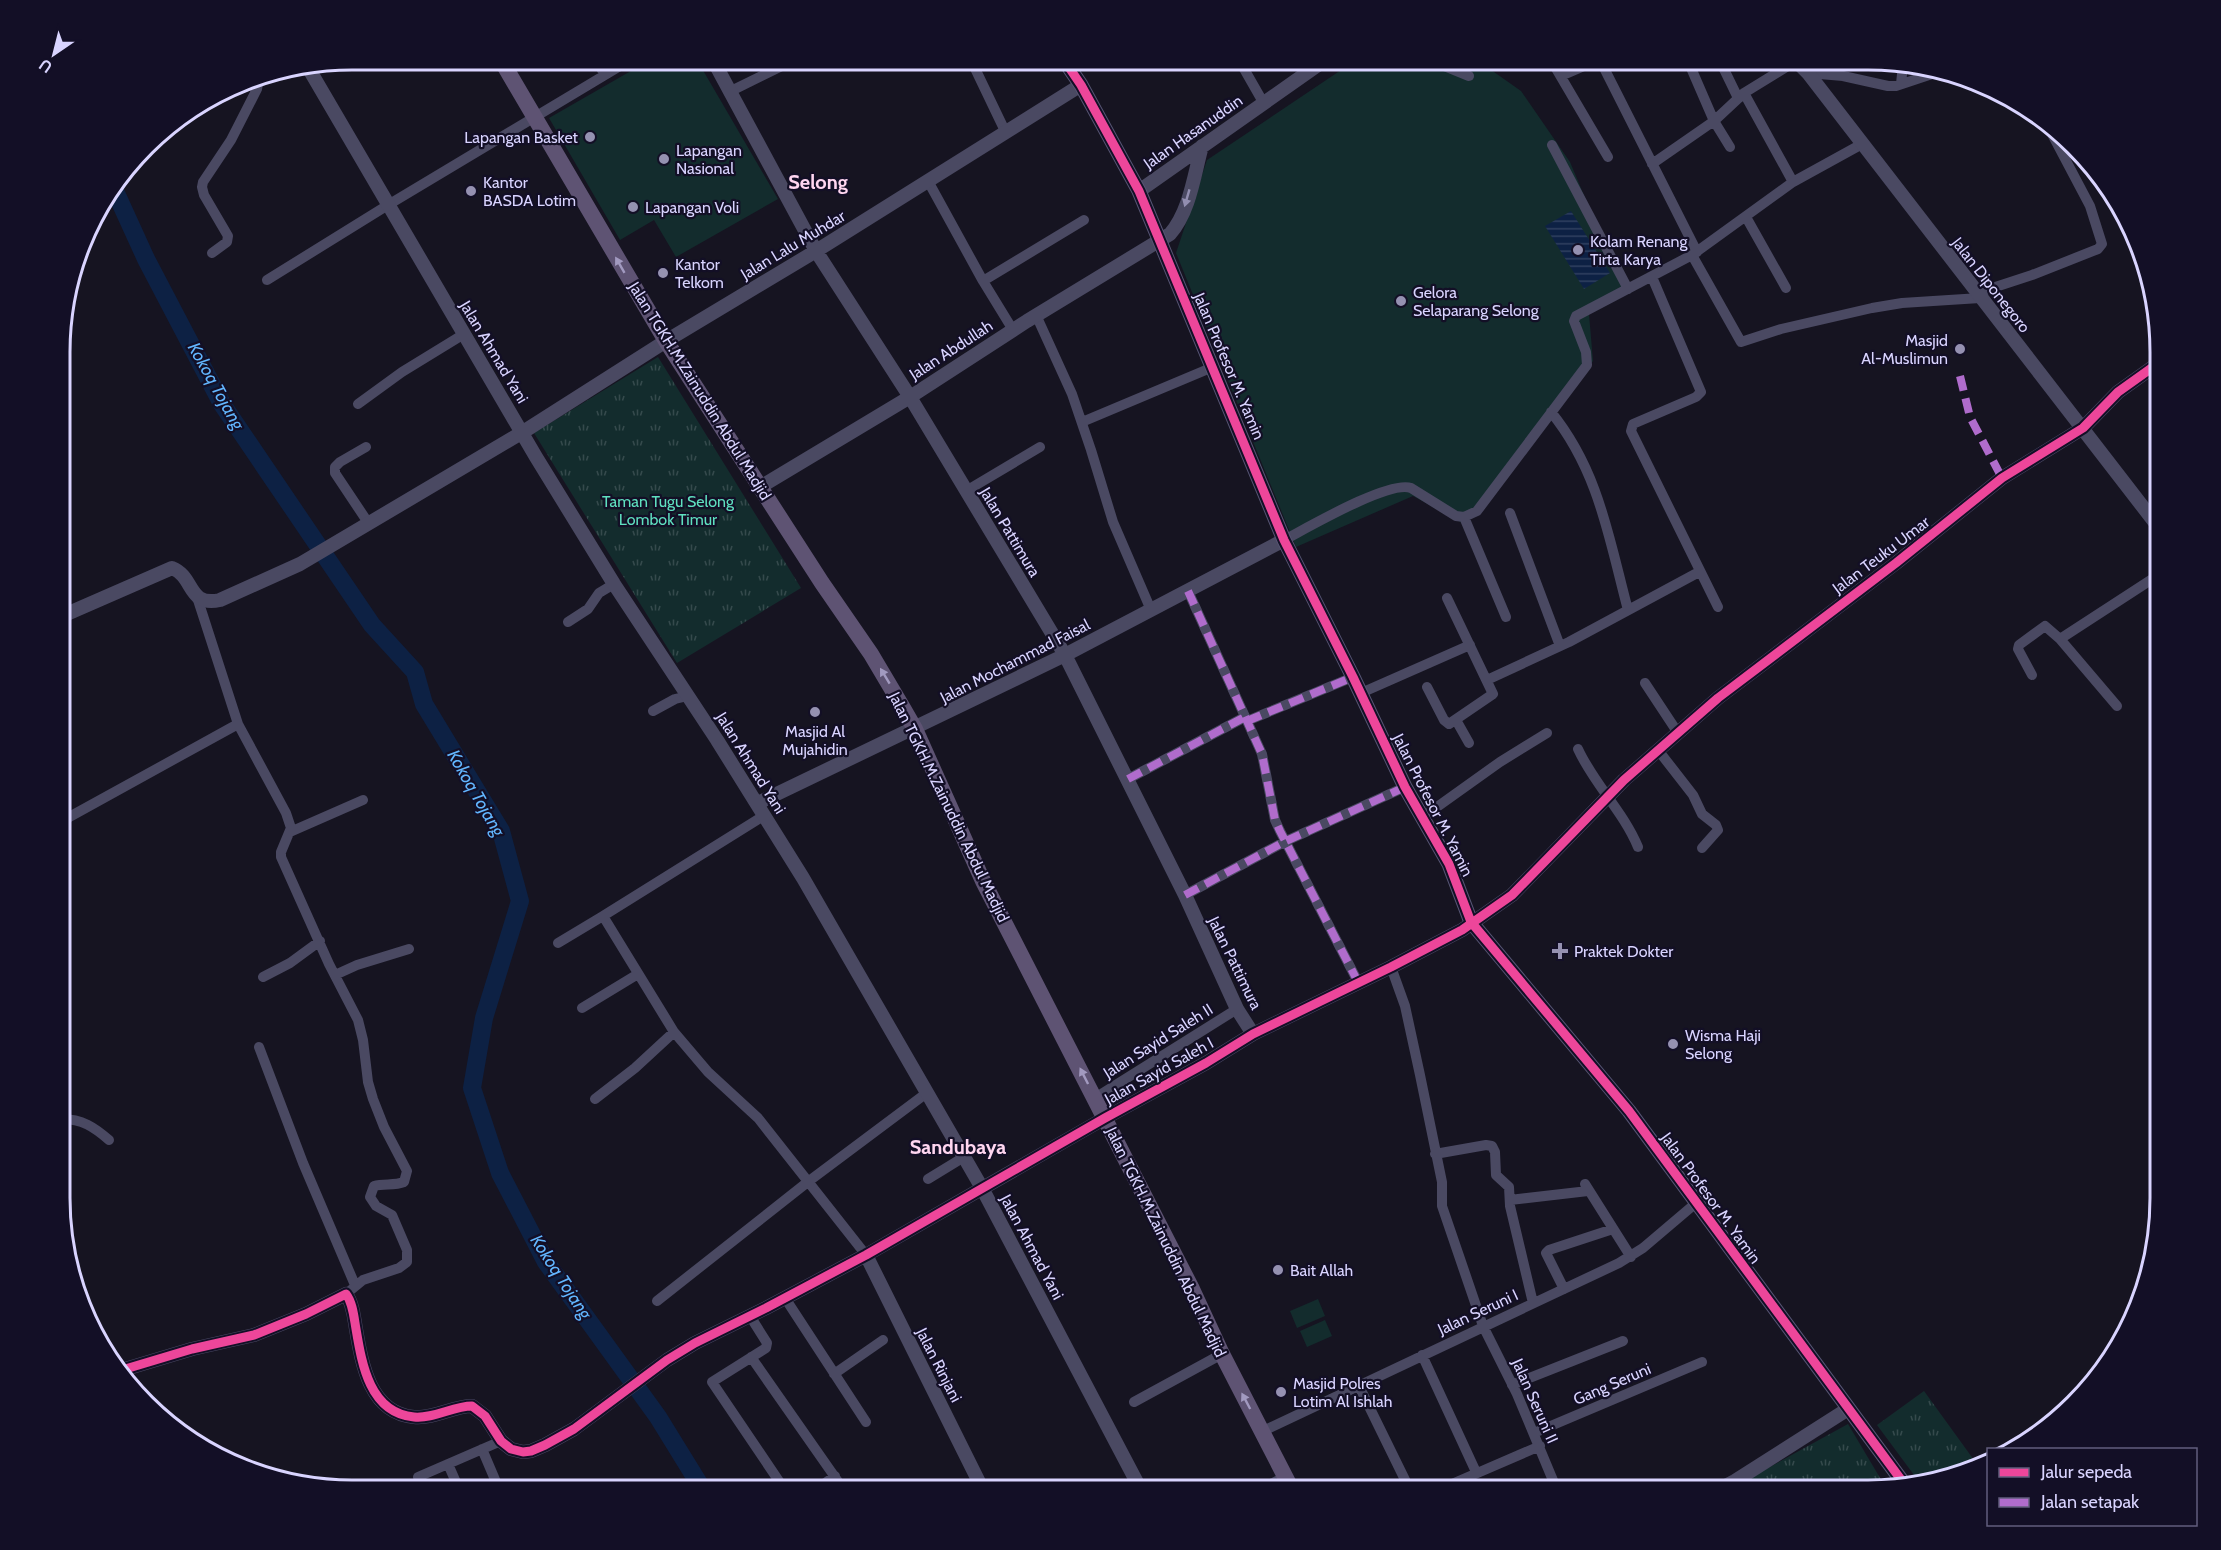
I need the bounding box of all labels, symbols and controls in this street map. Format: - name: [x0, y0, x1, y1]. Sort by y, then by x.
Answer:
- north arrow: [24, 24, 84, 84]
- text: U: [36, 55, 56, 77]
- street label: Jalan Hasanuddin: [1139, 91, 1246, 174]
- place label: Lapangan Basket: [464, 128, 579, 147]
- marker: Lapangan Basket: [583, 130, 597, 144]
- place label: Lapangan Nasional: [676, 141, 742, 178]
- marker: Lapangan Nasional: [657, 152, 671, 166]
- district label: Selong: [788, 170, 848, 194]
- place label: Kantor BASDA Lotim: [483, 173, 576, 210]
- marker: Kantor BASDA Lotim: [464, 184, 478, 198]
- one-way arrow: [1182, 189, 1191, 207]
- place label: Lapangan Voli: [645, 198, 739, 217]
- marker: Lapangan Voli: [626, 200, 640, 214]
- street label: Jalan Lalu Muhdar: [736, 206, 849, 284]
- place label: Kolam Renang Tirta Karya: [1590, 232, 1689, 269]
- street label: Jalan Diponegoro: [1947, 233, 2034, 337]
- marker: Kolam Renang Tirta Karya: [1571, 243, 1585, 257]
- place label: Kantor Telkom: [675, 255, 724, 292]
- one-way arrow: [615, 257, 626, 273]
- marker: Kantor Telkom: [656, 266, 670, 280]
- street label: Jalan TGKH.M.Zainuddin Abdul Madjid: [624, 278, 775, 504]
- place label: Gelora Selaparang Selong: [1413, 283, 1540, 320]
- street label: Jalan Profesor M. Yamin: [1189, 289, 1269, 442]
- marker: Gelora Selaparang Selong: [1394, 294, 1408, 308]
- street label: Jalan Ahmad Yani: [455, 296, 532, 407]
- street label: Jalan Abdullah: [905, 316, 996, 385]
- place label: Masjid Al-Muslimun: [1861, 331, 1948, 368]
- water label: Kokoq Tojang: [183, 338, 249, 434]
- marker: Masjid Al-Muslimun: [1953, 342, 1967, 356]
- street label: Jalan Pattimura: [975, 483, 1044, 581]
- park label: Taman Tugu Selong Lombok Timur: [602, 492, 735, 529]
- street label: Jalan Teuku Umar: [1828, 512, 1934, 598]
- street label: Jalan Mochammad Faisal: [936, 615, 1093, 708]
- one-way arrow: [879, 668, 890, 684]
- street label: Jalan TGKH.M.Zainuddin Abdul Madjid: [884, 688, 1013, 925]
- marker: Masjid Al Mujahidin: [808, 705, 822, 719]
- street label: Jalan Ahmad Yani: [712, 708, 790, 817]
- place label: Masjid Al Mujahidin: [782, 722, 848, 759]
- street label: Jalan Profesor M. Yamin: [1388, 730, 1477, 880]
- water label: Kokoq Tojang: [442, 746, 510, 841]
- street label: Jalan Pattimura: [1204, 912, 1266, 1013]
- marker: Praktek Dokter: [1551, 942, 1569, 960]
- place label: Praktek Dokter: [1574, 942, 1674, 961]
- street label: Jalan Sayid Saleh II: [1100, 1000, 1216, 1082]
- place label: Wisma Haji Selong: [1685, 1026, 1761, 1063]
- street label: Jalan Sayid Saleh I: [1101, 1033, 1217, 1109]
- marker: Wisma Haji Selong: [1666, 1037, 1680, 1051]
- one-way arrow: [1079, 1067, 1089, 1085]
- street label: Jalan TGKH.M.Zainuddin Abdul Madjid: [1101, 1123, 1230, 1360]
- street label: Jalan Profesor M. Yamin: [1656, 1128, 1765, 1267]
- district label: Sandubaya: [910, 1135, 1006, 1159]
- street label: Jalan Ahmad Yani: [996, 1190, 1068, 1303]
- water label: Kokoq Tojang: [525, 1230, 597, 1324]
- place label: Bait Allah: [1290, 1261, 1353, 1280]
- marker: Bait Allah: [1271, 1263, 1285, 1277]
- street label: Jalan Seruni I: [1434, 1285, 1521, 1339]
- street label: Jalan Rinjani: [912, 1324, 966, 1405]
- street label: Jalan Seruni II: [1507, 1355, 1562, 1446]
- street label: Gang Seruni: [1570, 1359, 1654, 1409]
- place label: Masjid Polres Lotim Al Ishlah: [1293, 1374, 1392, 1411]
- marker: Masjid Polres Lotim Al Ishlah: [1274, 1385, 1288, 1399]
- one-way arrow: [1241, 1392, 1251, 1409]
- legend: [1987, 1448, 2197, 1526]
- text: Jalur sepeda: [2040, 1461, 2132, 1483]
- text: Jalan setapak: [2040, 1491, 2140, 1513]

